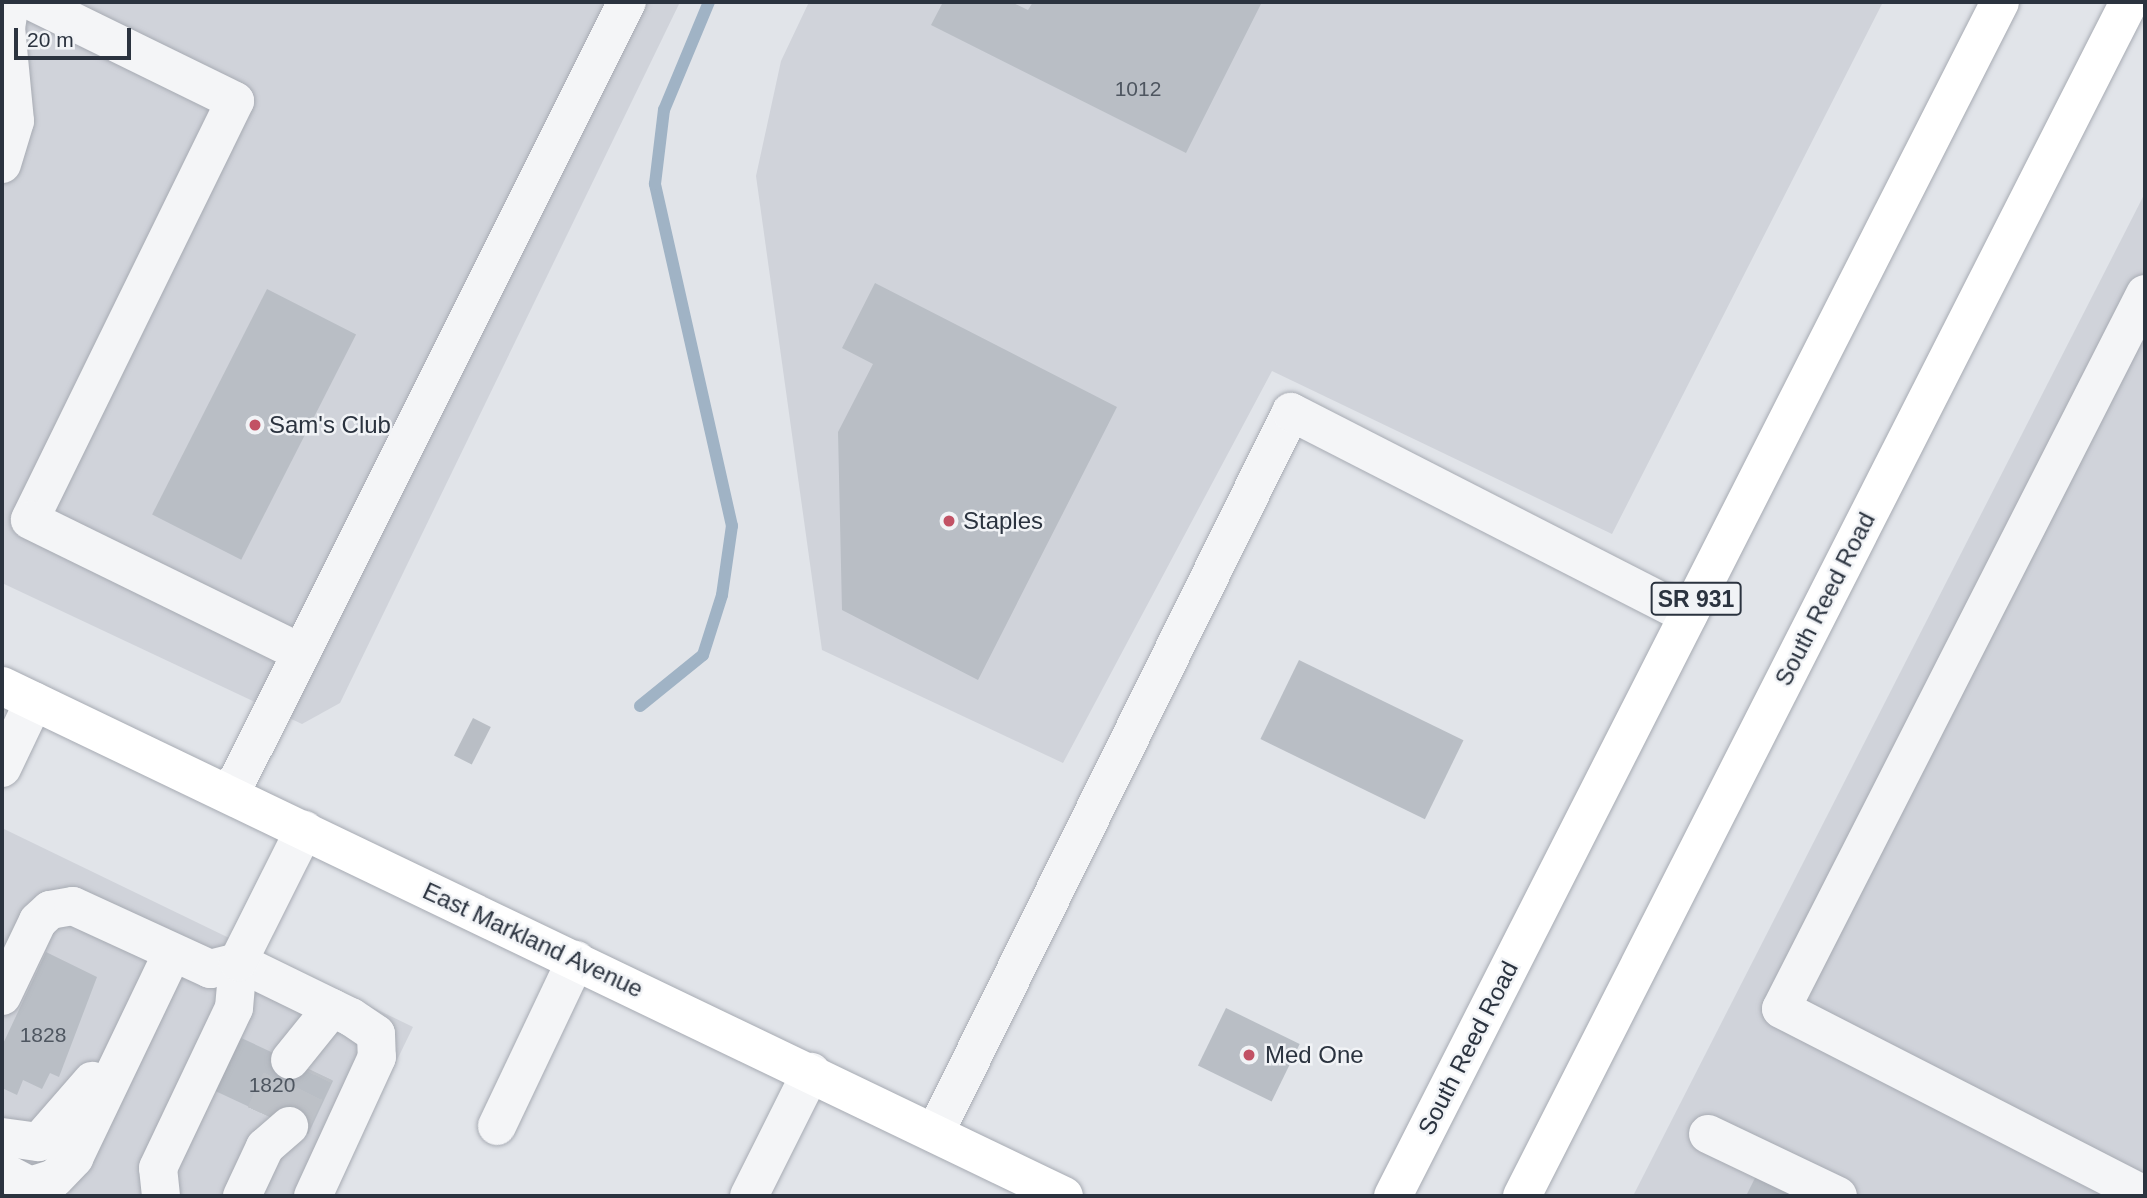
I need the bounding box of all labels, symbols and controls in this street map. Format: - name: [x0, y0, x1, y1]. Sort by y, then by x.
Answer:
- scale bar: [18, 14, 135, 58]
- text: 20 m: [27, 28, 74, 51]
- house number: 1012: [1115, 76, 1161, 102]
- place label: Sam's Club: [269, 411, 391, 439]
- marker: Sam's Club: [247, 417, 263, 433]
- place label: Staples: [963, 507, 1043, 535]
- street label: South Reed Road: [1769, 507, 1881, 691]
- marker: Staples: [941, 513, 957, 529]
- road number: SR 931: [1650, 580, 1742, 618]
- street label: East Markland Avenue: [418, 876, 648, 1004]
- street label: South Reed Road: [1412, 956, 1524, 1140]
- house number: 1828: [20, 1022, 66, 1048]
- place label: Med One: [1265, 1041, 1364, 1069]
- marker: Med One: [1239, 1045, 1259, 1065]
- house number: 1820: [249, 1072, 295, 1098]

